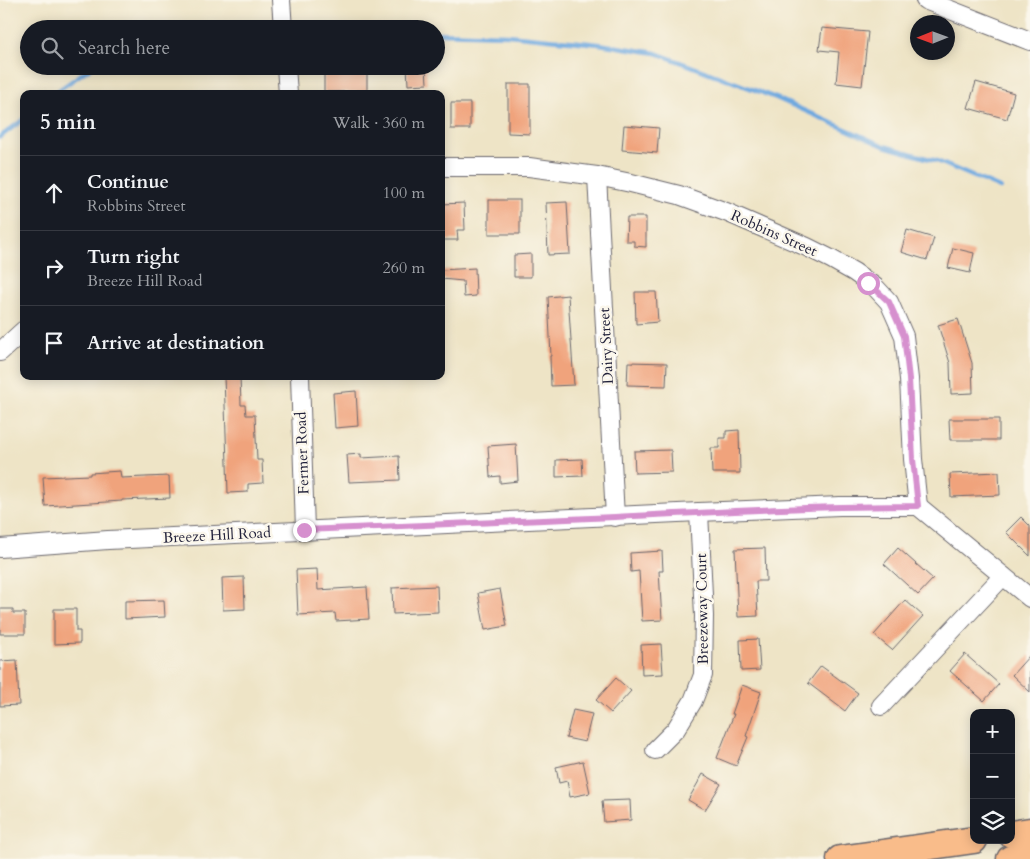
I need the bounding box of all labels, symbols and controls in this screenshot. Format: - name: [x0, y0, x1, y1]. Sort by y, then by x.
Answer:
- north arrow: [910, 15, 955, 60]
- search box: [20, 20, 445, 75]
- icon: search: [38, 34, 66, 62]
- text: Search here: [78, 35, 170, 61]
- text: 5 min: [40, 108, 96, 137]
- text: Walk · 360 m: [333, 112, 425, 134]
- text: Continue: [87, 169, 169, 195]
- icon: ahead: [40, 179, 68, 207]
- text: 100 m: [383, 182, 425, 204]
- text: Robbins Street: [87, 195, 186, 217]
- street label: Robbins Street: [728, 205, 821, 261]
- text: Turn right: [87, 244, 179, 270]
- icon: right: [40, 254, 68, 282]
- text: 260 m: [383, 257, 425, 279]
- text: Breeze Hill Road: [87, 270, 202, 292]
- route start: [857, 272, 880, 295]
- street label: Dairy Street: [594, 307, 618, 385]
- icon: arrive: [40, 329, 68, 357]
- text: Arrive at destination: [87, 330, 264, 356]
- street label: Fermer Road: [291, 411, 313, 495]
- route end: [293, 519, 316, 542]
- street label: Breeze Hill Road: [162, 522, 272, 548]
- street label: Breezeway Court: [691, 553, 713, 665]
- map controls: [970, 709, 1015, 844]
- button: +: [970, 709, 1015, 754]
- button: −: [970, 754, 1015, 799]
- button: layers: [970, 799, 1015, 844]

